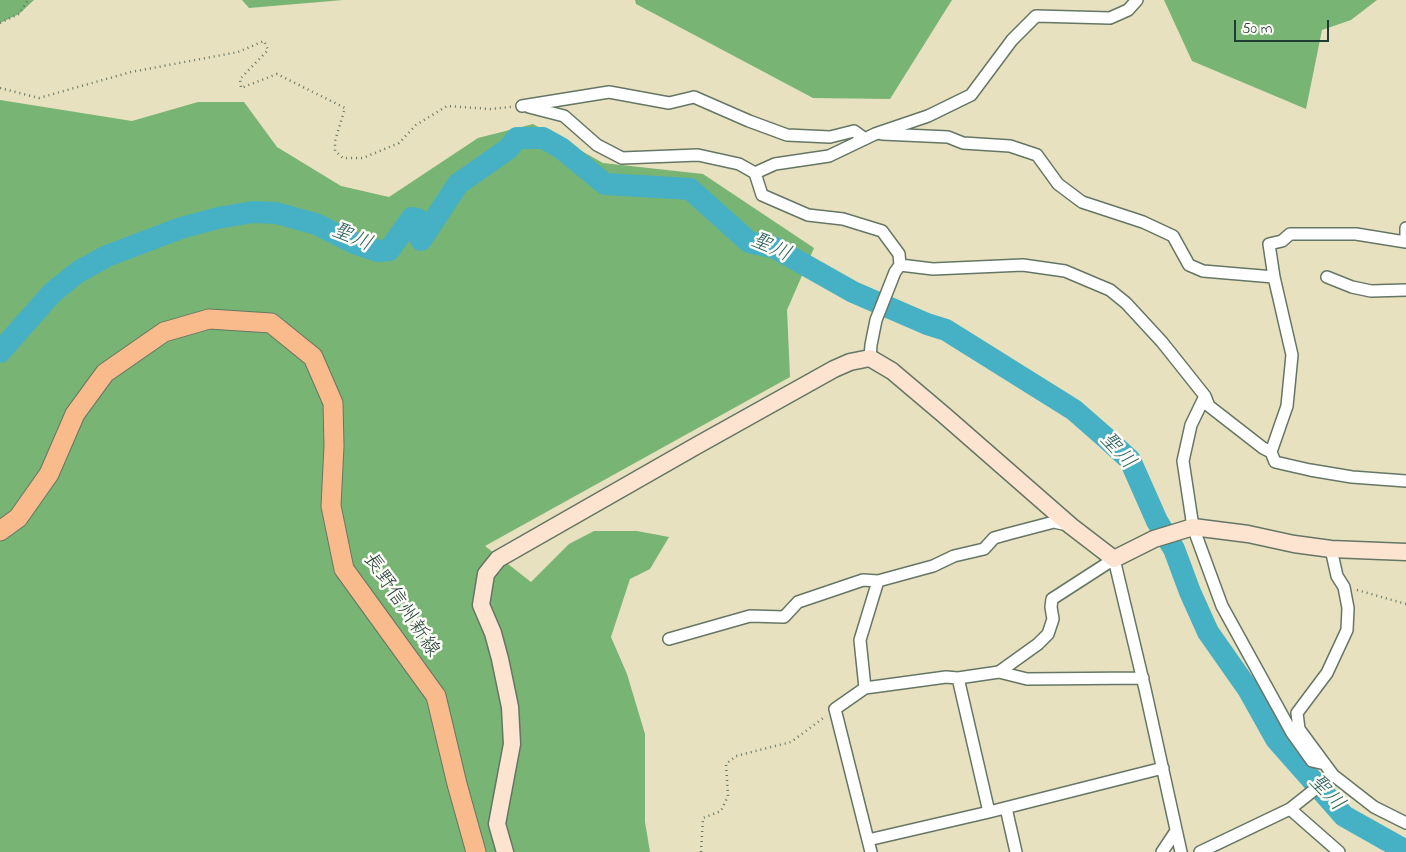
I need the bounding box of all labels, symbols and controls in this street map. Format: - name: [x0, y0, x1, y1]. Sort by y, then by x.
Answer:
- scale bar: [1236, 10, 1331, 42]
- text: 50 m: [1242, 18, 1272, 40]
- water label: 聖川: [327, 219, 375, 259]
- water label: 聖川: [746, 229, 794, 269]
- water label: 聖川: [1093, 428, 1139, 476]
- street label: 長野信州新線: [357, 550, 443, 662]
- water label: 聖川: [1301, 770, 1349, 818]

